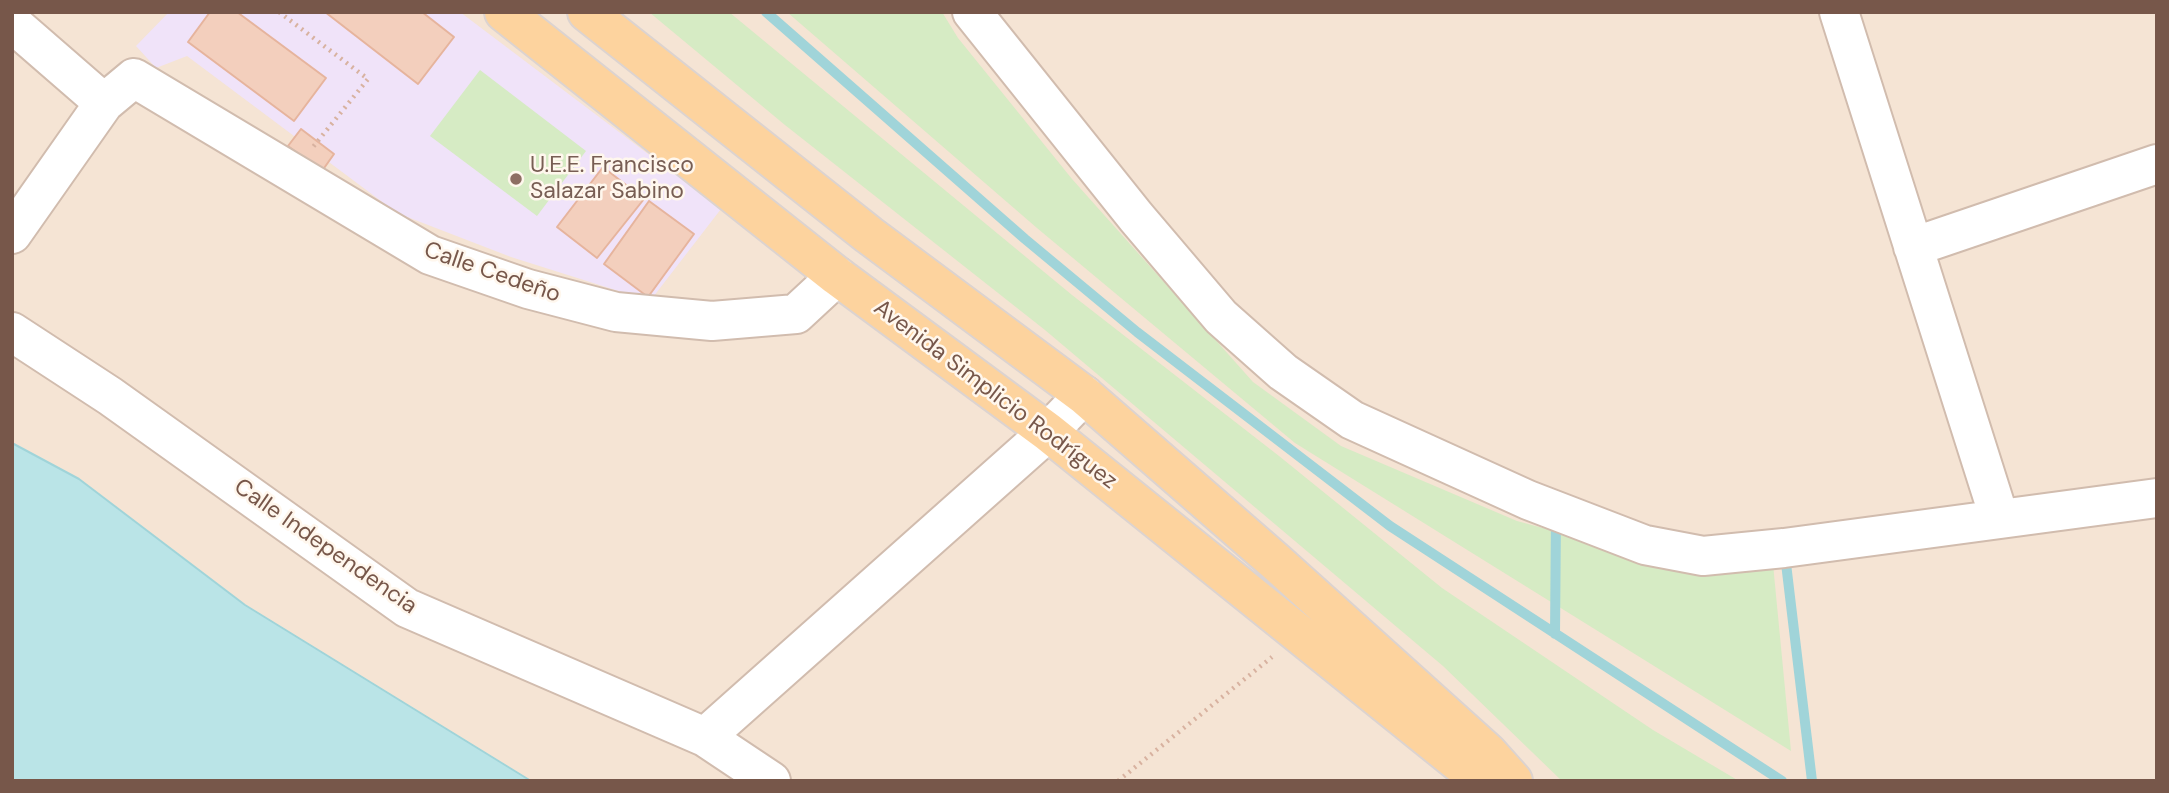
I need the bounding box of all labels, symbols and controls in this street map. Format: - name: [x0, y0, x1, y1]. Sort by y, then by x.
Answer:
- place label: U.E.E. Francisco Salazar Sabino: [530, 152, 694, 206]
- marker: U.E.E. Francisco Salazar Sabino: [508, 171, 524, 187]
- street label: Calle Cedeño: [420, 237, 564, 309]
- street label: Avenida Simplicio Rodríguez: [868, 294, 1122, 496]
- street label: Calle Independencia: [228, 473, 422, 621]

